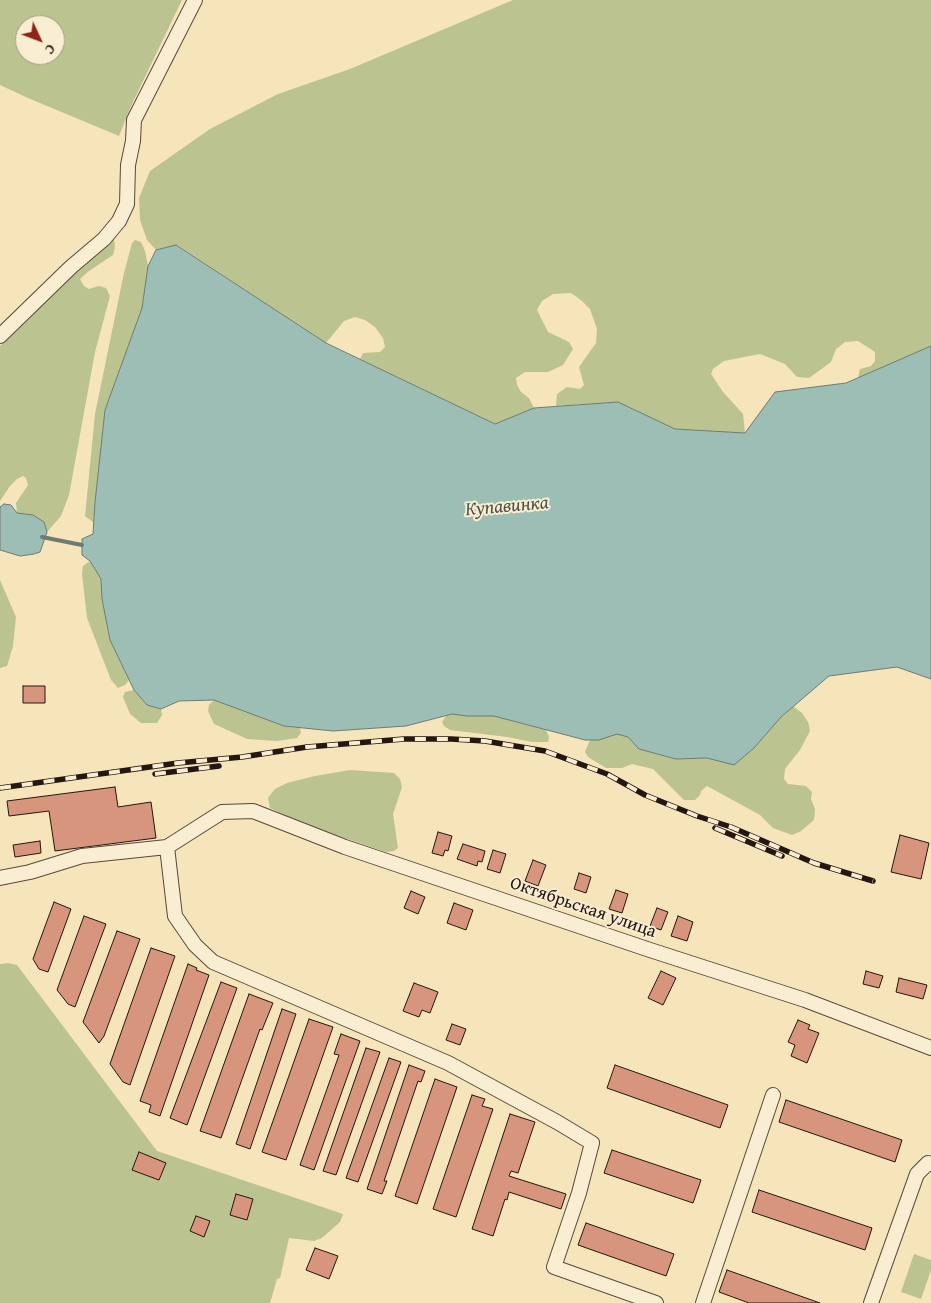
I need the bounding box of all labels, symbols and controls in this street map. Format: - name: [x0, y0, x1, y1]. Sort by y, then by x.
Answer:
- north arrow: [15, 15, 65, 65]
- text: С: [40, 40, 60, 59]
- water label: Купавинка: [464, 492, 550, 522]
- street label: Октябрьская улица: [507, 873, 659, 943]

